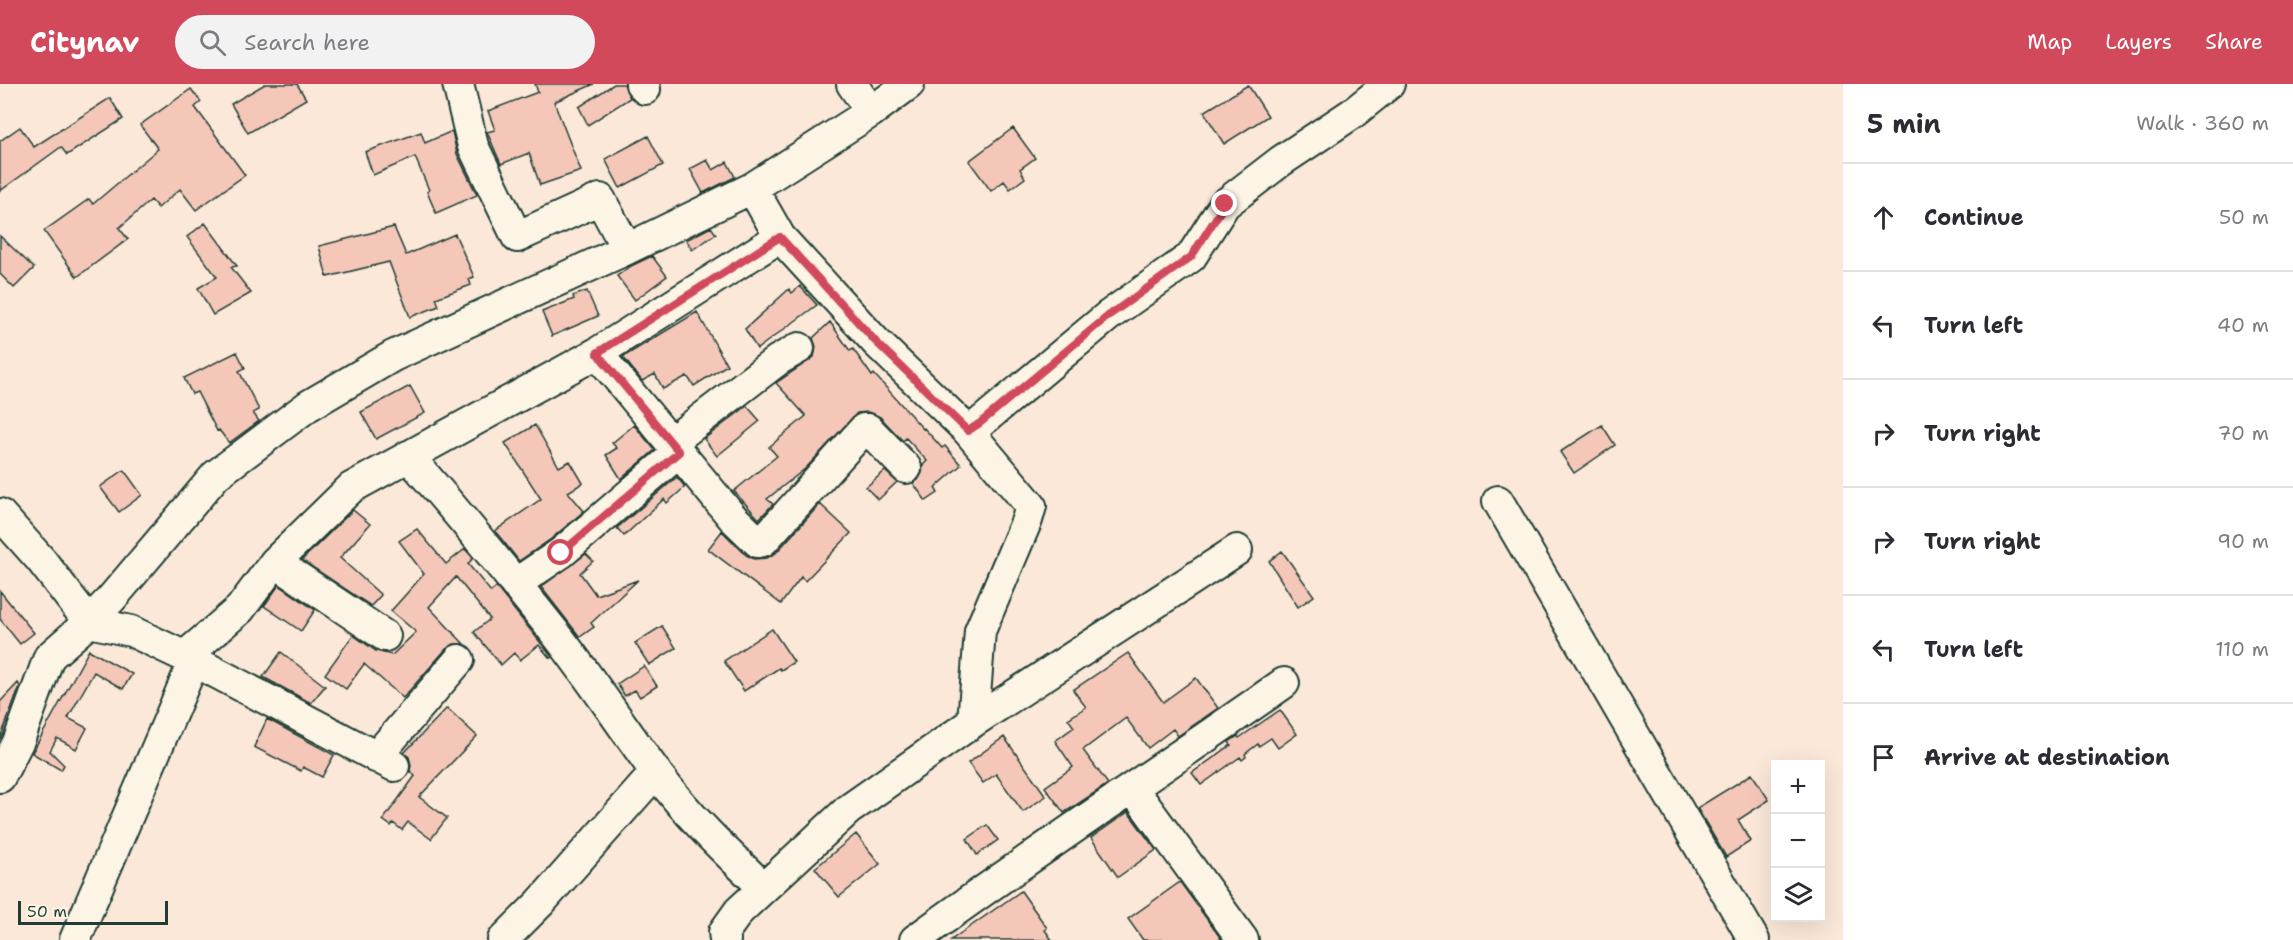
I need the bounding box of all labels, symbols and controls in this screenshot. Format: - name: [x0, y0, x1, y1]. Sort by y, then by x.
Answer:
- search box: [175, 15, 595, 69]
- text: Citynav: [30, 23, 139, 61]
- icon: search: [196, 26, 229, 59]
- text: Search here: [244, 28, 370, 57]
- text: Map: [2027, 28, 2072, 56]
- text: Layers: [2105, 28, 2172, 56]
- text: Share: [2205, 28, 2263, 56]
- text: 5 min: [1867, 106, 1941, 141]
- text: Walk · 360 m: [2136, 110, 2269, 136]
- route end: [1211, 190, 1237, 216]
- icon: ahead: [1867, 201, 1900, 234]
- text: Continue: [1924, 203, 2024, 232]
- text: 50 m: [2219, 204, 2269, 230]
- icon: left: [1867, 309, 1900, 342]
- text: Turn left: [1924, 311, 2023, 340]
- text: 40 m: [2217, 312, 2269, 338]
- icon: right: [1867, 417, 1900, 450]
- text: Turn right: [1924, 419, 2041, 448]
- text: 70 m: [2217, 420, 2269, 446]
- icon: right: [1867, 525, 1900, 558]
- text: Turn right: [1924, 527, 2041, 556]
- text: 90 m: [2217, 528, 2269, 554]
- route start: [547, 539, 573, 565]
- icon: left: [1867, 633, 1900, 666]
- text: Turn left: [1924, 635, 2023, 664]
- text: 110 m: [2215, 636, 2269, 662]
- icon: arrive: [1867, 741, 1900, 774]
- text: Arrive at destination: [1924, 743, 2170, 772]
- map controls: [1771, 760, 1825, 922]
- button: +: [1771, 760, 1825, 814]
- button: −: [1771, 814, 1825, 868]
- button: layers: [1771, 868, 1825, 922]
- scale bar: [18, 898, 168, 926]
- text: 50 m: [27, 901, 67, 922]

